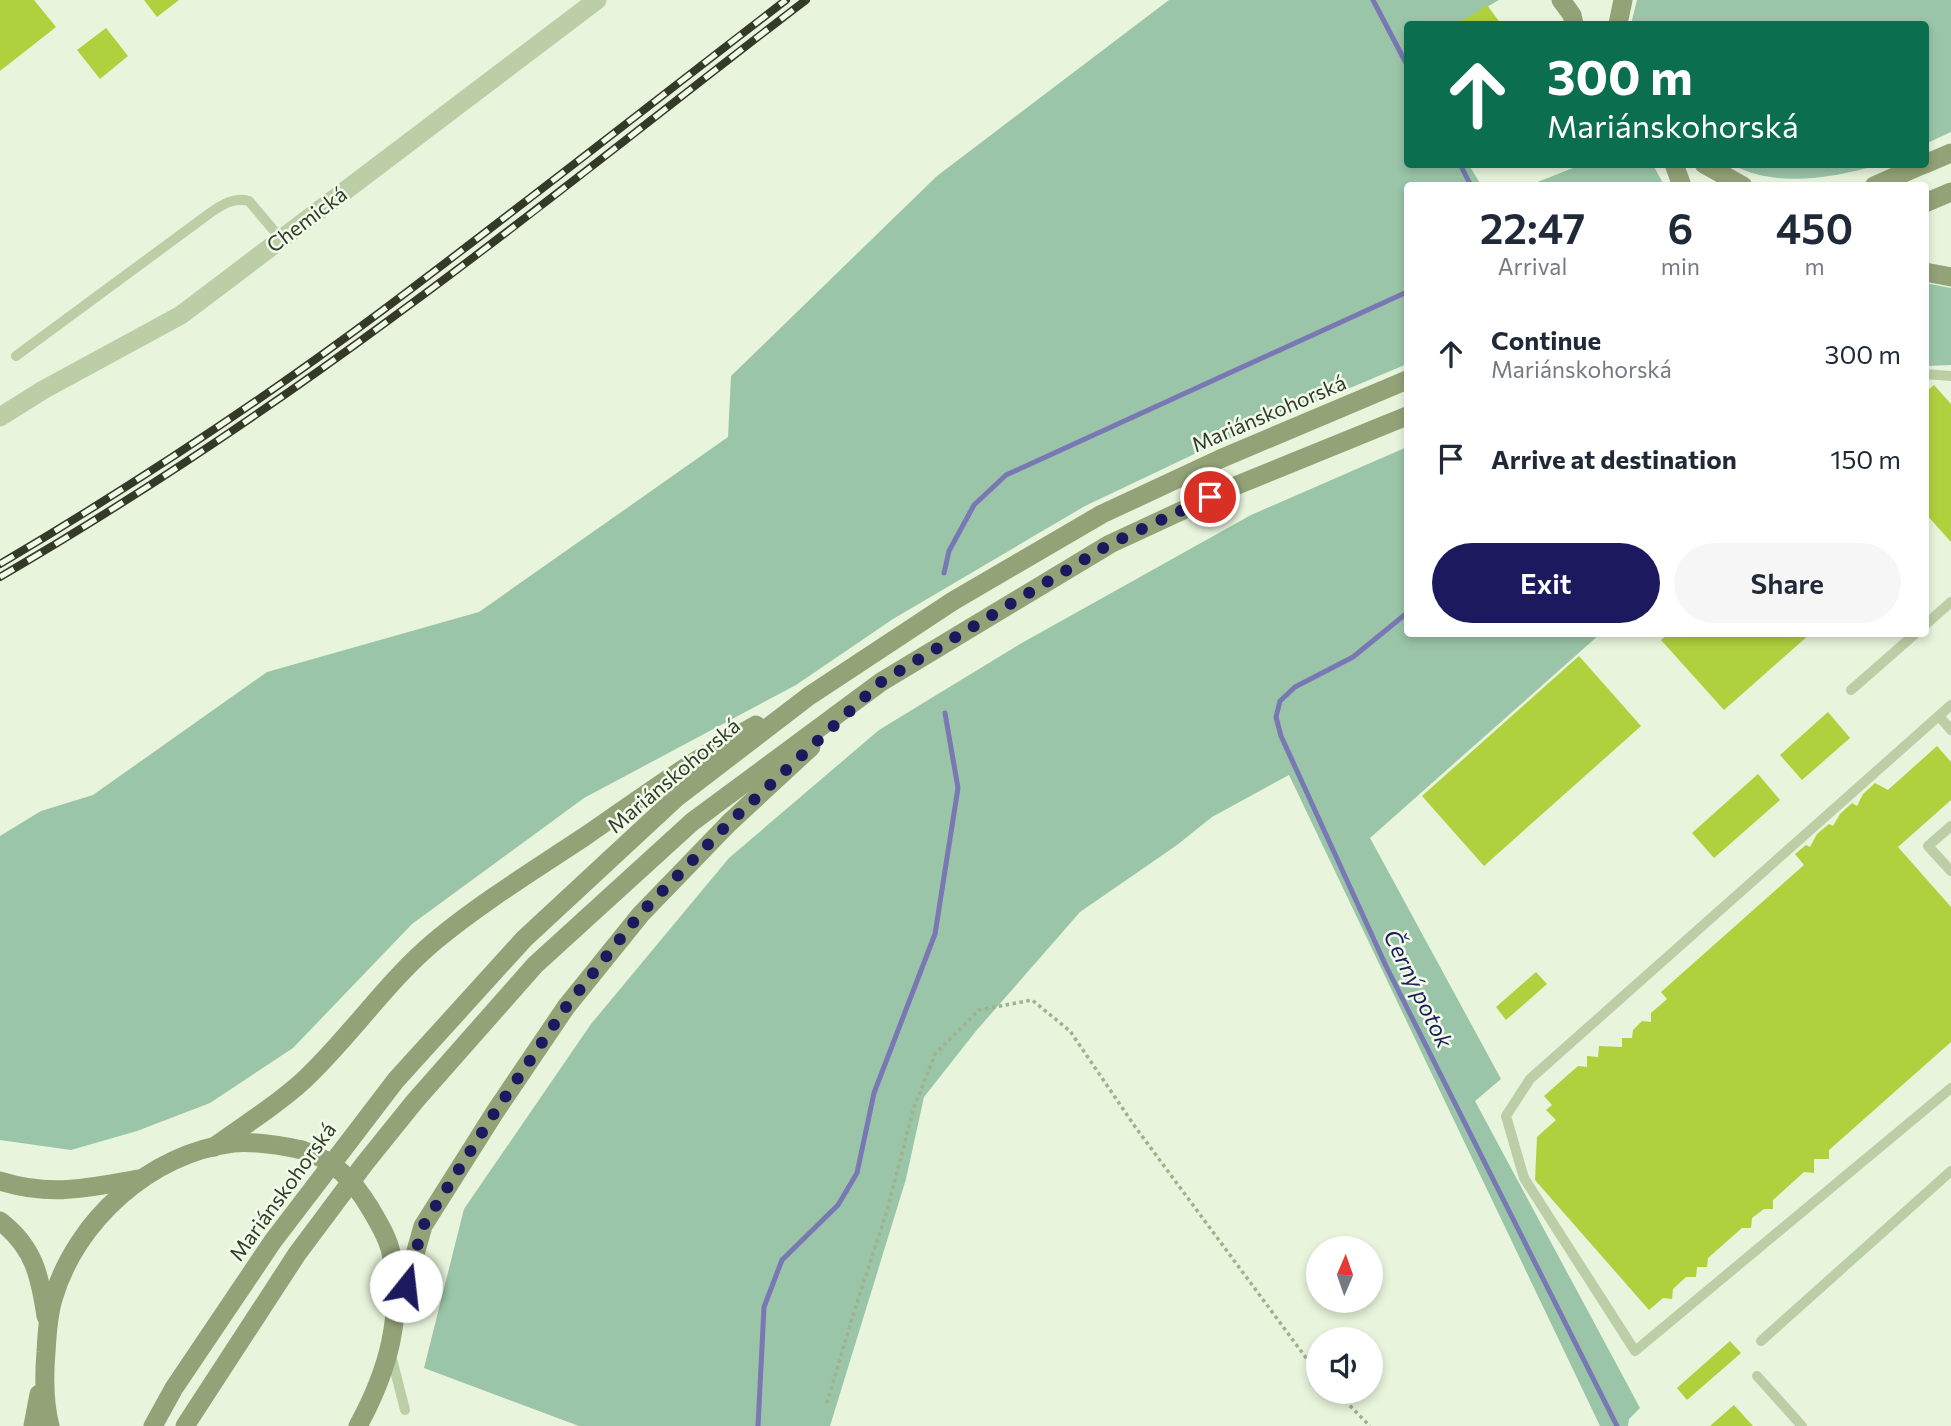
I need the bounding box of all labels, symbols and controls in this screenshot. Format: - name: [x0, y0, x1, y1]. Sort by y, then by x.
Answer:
- text: 300 m: [1547, 45, 1693, 105]
- icon: ahead: [1432, 49, 1523, 140]
- text: Mariánskohorská: [1547, 105, 1798, 145]
- street label: Chemická: [261, 181, 351, 257]
- text: 22:47: [1480, 201, 1585, 253]
- text: 6: [1668, 201, 1693, 253]
- text: 450: [1776, 201, 1853, 253]
- text: Arrival: [1498, 252, 1567, 280]
- text: min: [1661, 252, 1700, 280]
- text: m: [1804, 252, 1825, 280]
- text: Continue: [1491, 324, 1601, 355]
- icon: ahead: [1432, 335, 1470, 373]
- text: 300 m: [1825, 338, 1901, 369]
- text: Mariánskohorská: [1491, 355, 1672, 383]
- street label: Mariánskohorská: [1188, 369, 1349, 456]
- icon: arrive: [1432, 440, 1470, 478]
- text: Arrive at destination: [1491, 443, 1737, 474]
- text: 150 m: [1830, 443, 1901, 474]
- pin: [1180, 467, 1240, 527]
- icon: arrive: [1191, 478, 1229, 516]
- button: Exit: [1432, 543, 1660, 623]
- button: Share: [1674, 543, 1901, 623]
- street label: Mariánskohorská: [602, 712, 744, 837]
- water label: Černý potok: [1378, 925, 1460, 1053]
- street label: Mariánskohorská: [223, 1117, 340, 1265]
- north arrow: [1306, 1236, 1382, 1312]
- map controls: [1306, 1236, 1383, 1404]
- position arrow: [369, 1249, 443, 1323]
- button: sound: [1306, 1327, 1383, 1404]

